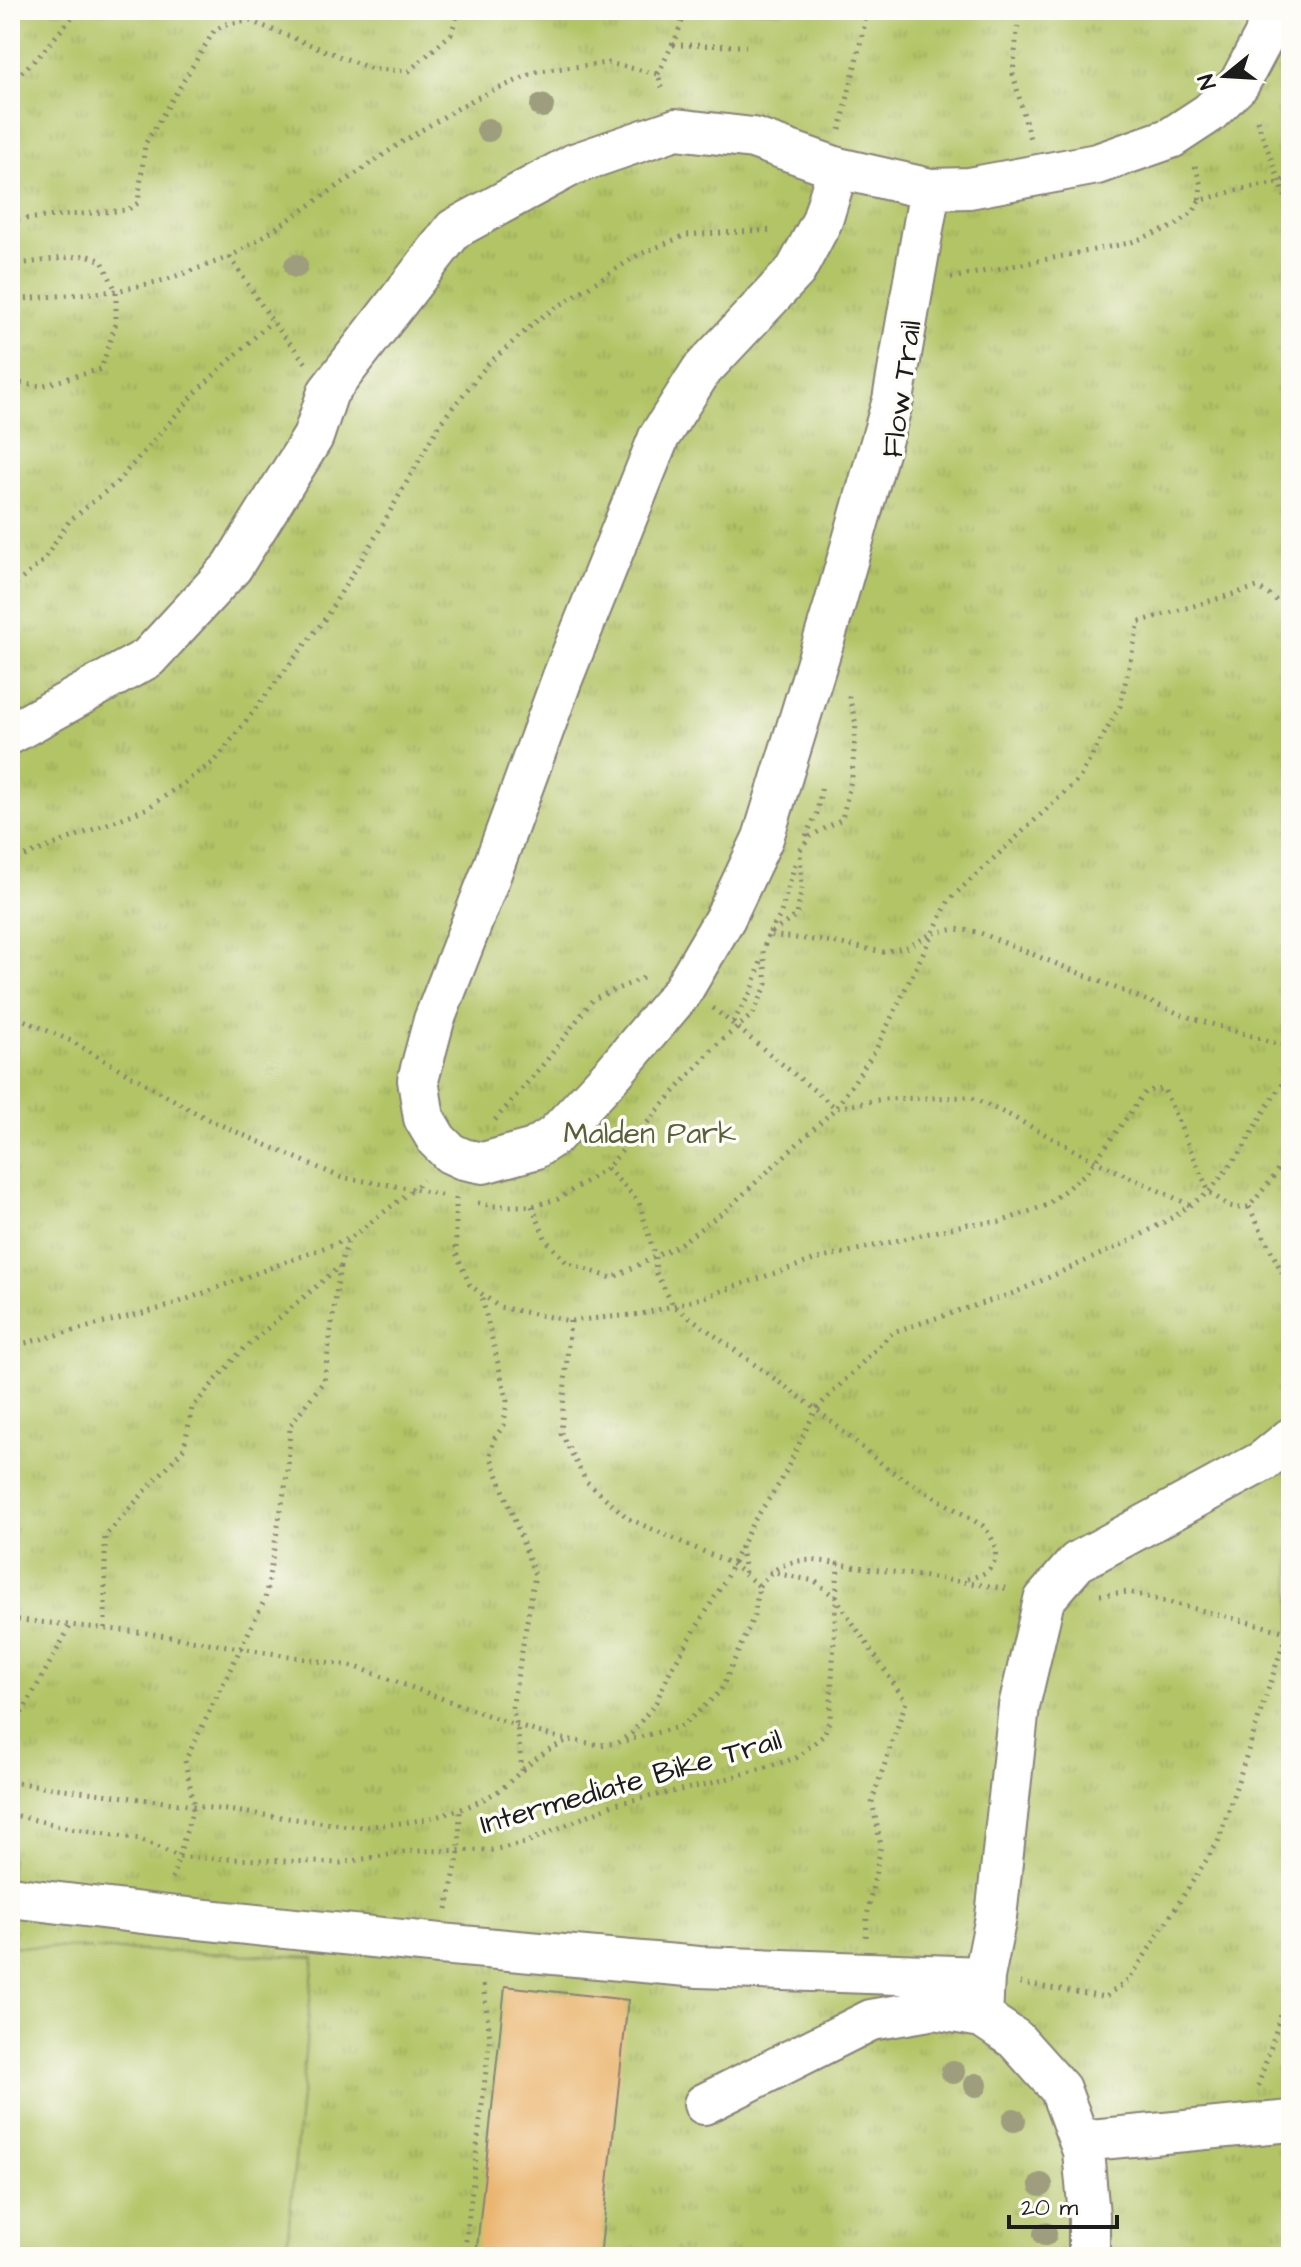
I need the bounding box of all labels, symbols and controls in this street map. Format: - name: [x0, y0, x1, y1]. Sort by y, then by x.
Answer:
- north arrow: [1185, 36, 1265, 116]
- text: N: [1190, 70, 1224, 93]
- street label: Flow Trail: [872, 318, 932, 460]
- park label: Malden Park: [564, 1113, 736, 1155]
- street label: Intermediate Bike Trail: [475, 1719, 787, 1845]
- scale bar: [1009, 2179, 1117, 2229]
- text: 20 m: [1021, 2191, 1078, 2225]

